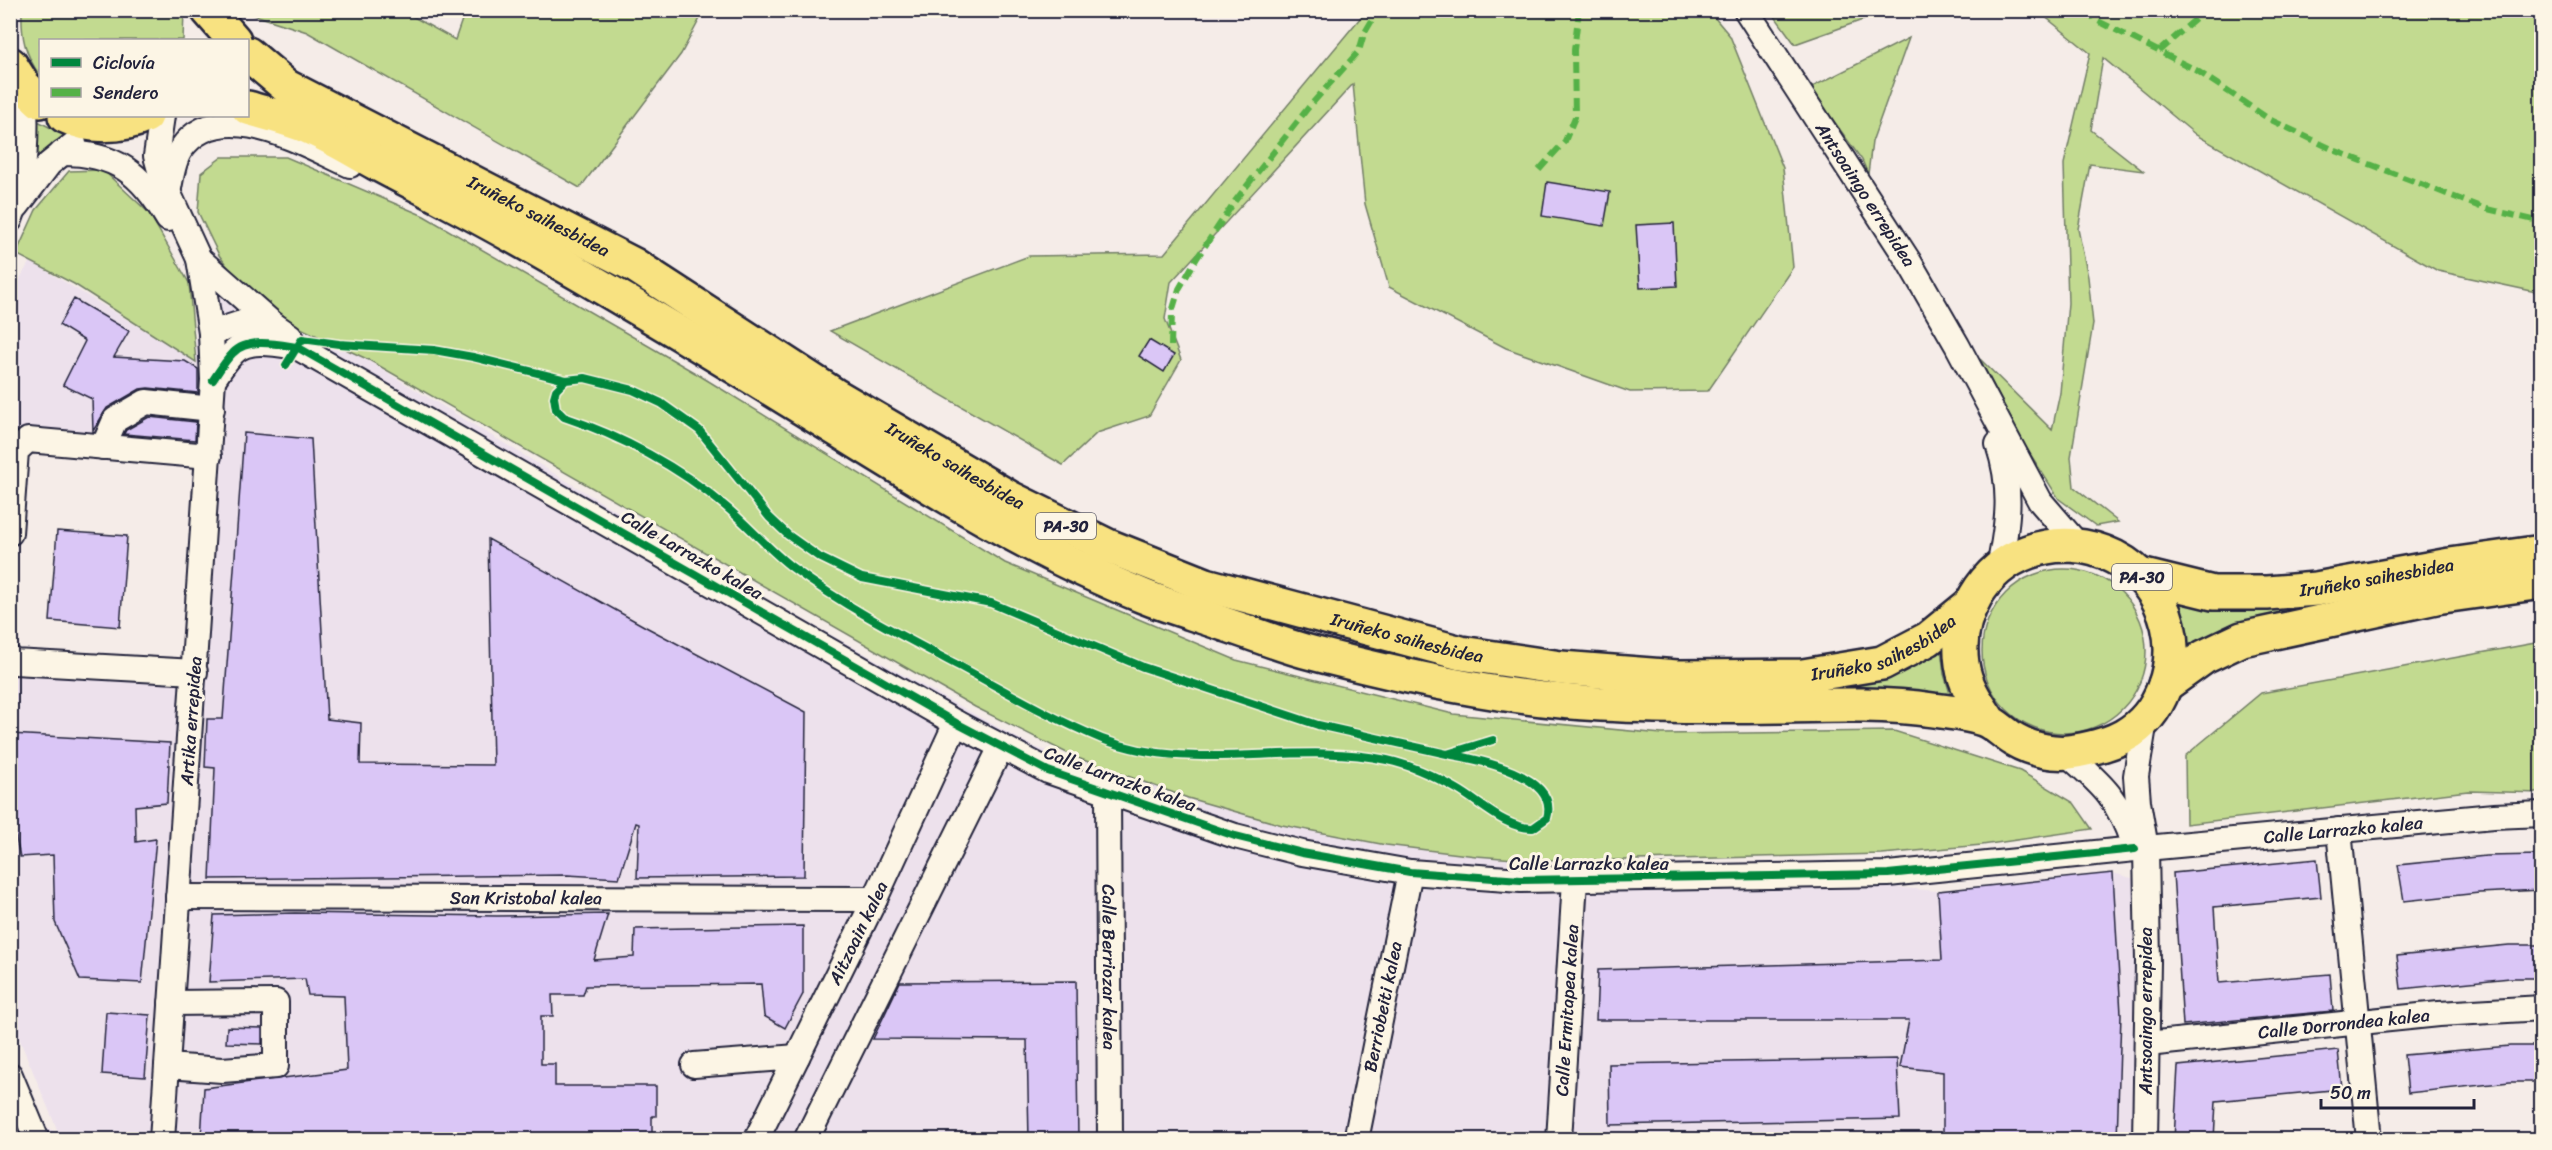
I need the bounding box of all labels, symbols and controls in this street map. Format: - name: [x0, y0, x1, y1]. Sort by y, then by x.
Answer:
- legend: [39, 39, 249, 117]
- text: Ciclovía: [93, 47, 155, 79]
- text: Sendero: [93, 77, 158, 109]
- street label: Antsoaingo errepidea: [1806, 115, 1925, 273]
- street label: Iruñeko saihesbidea: [461, 166, 616, 266]
- street label: Iruñeko saihesbidea: [879, 412, 1030, 519]
- street label: Calle Larrazko kalea: [615, 501, 770, 609]
- road number: PA-30: [1036, 513, 1096, 539]
- street label: Iruñeko saihesbidea: [2297, 549, 2457, 606]
- road number: PA-30: [2112, 564, 2172, 590]
- street label: Iruñeko saihesbidea: [1326, 603, 1485, 672]
- street label: Iruñeko saihesbidea: [1808, 606, 1964, 691]
- street label: Artika errepidea: [170, 655, 211, 788]
- street label: Calle Larrazko kalea: [1040, 737, 1201, 822]
- street label: Calle Larrazko kalea: [2262, 807, 2425, 853]
- street label: Calle Larrazko kalea: [1509, 848, 1670, 880]
- street label: Aitzoain kalea: [819, 876, 897, 991]
- street label: San Kristobal kalea: [450, 882, 602, 914]
- street label: Calle Berriozar kalea: [1093, 884, 1125, 1050]
- street label: Calle Ermitapea kalea: [1546, 923, 1588, 1097]
- street label: Antsoaingo errepidea: [2130, 927, 2162, 1096]
- street label: Berriobeiti kalea: [1354, 938, 1412, 1075]
- street label: Calle Dorrondea kalea: [2257, 999, 2431, 1048]
- scale bar: [2321, 1072, 2474, 1110]
- text: 50 m: [2330, 1077, 2371, 1109]

